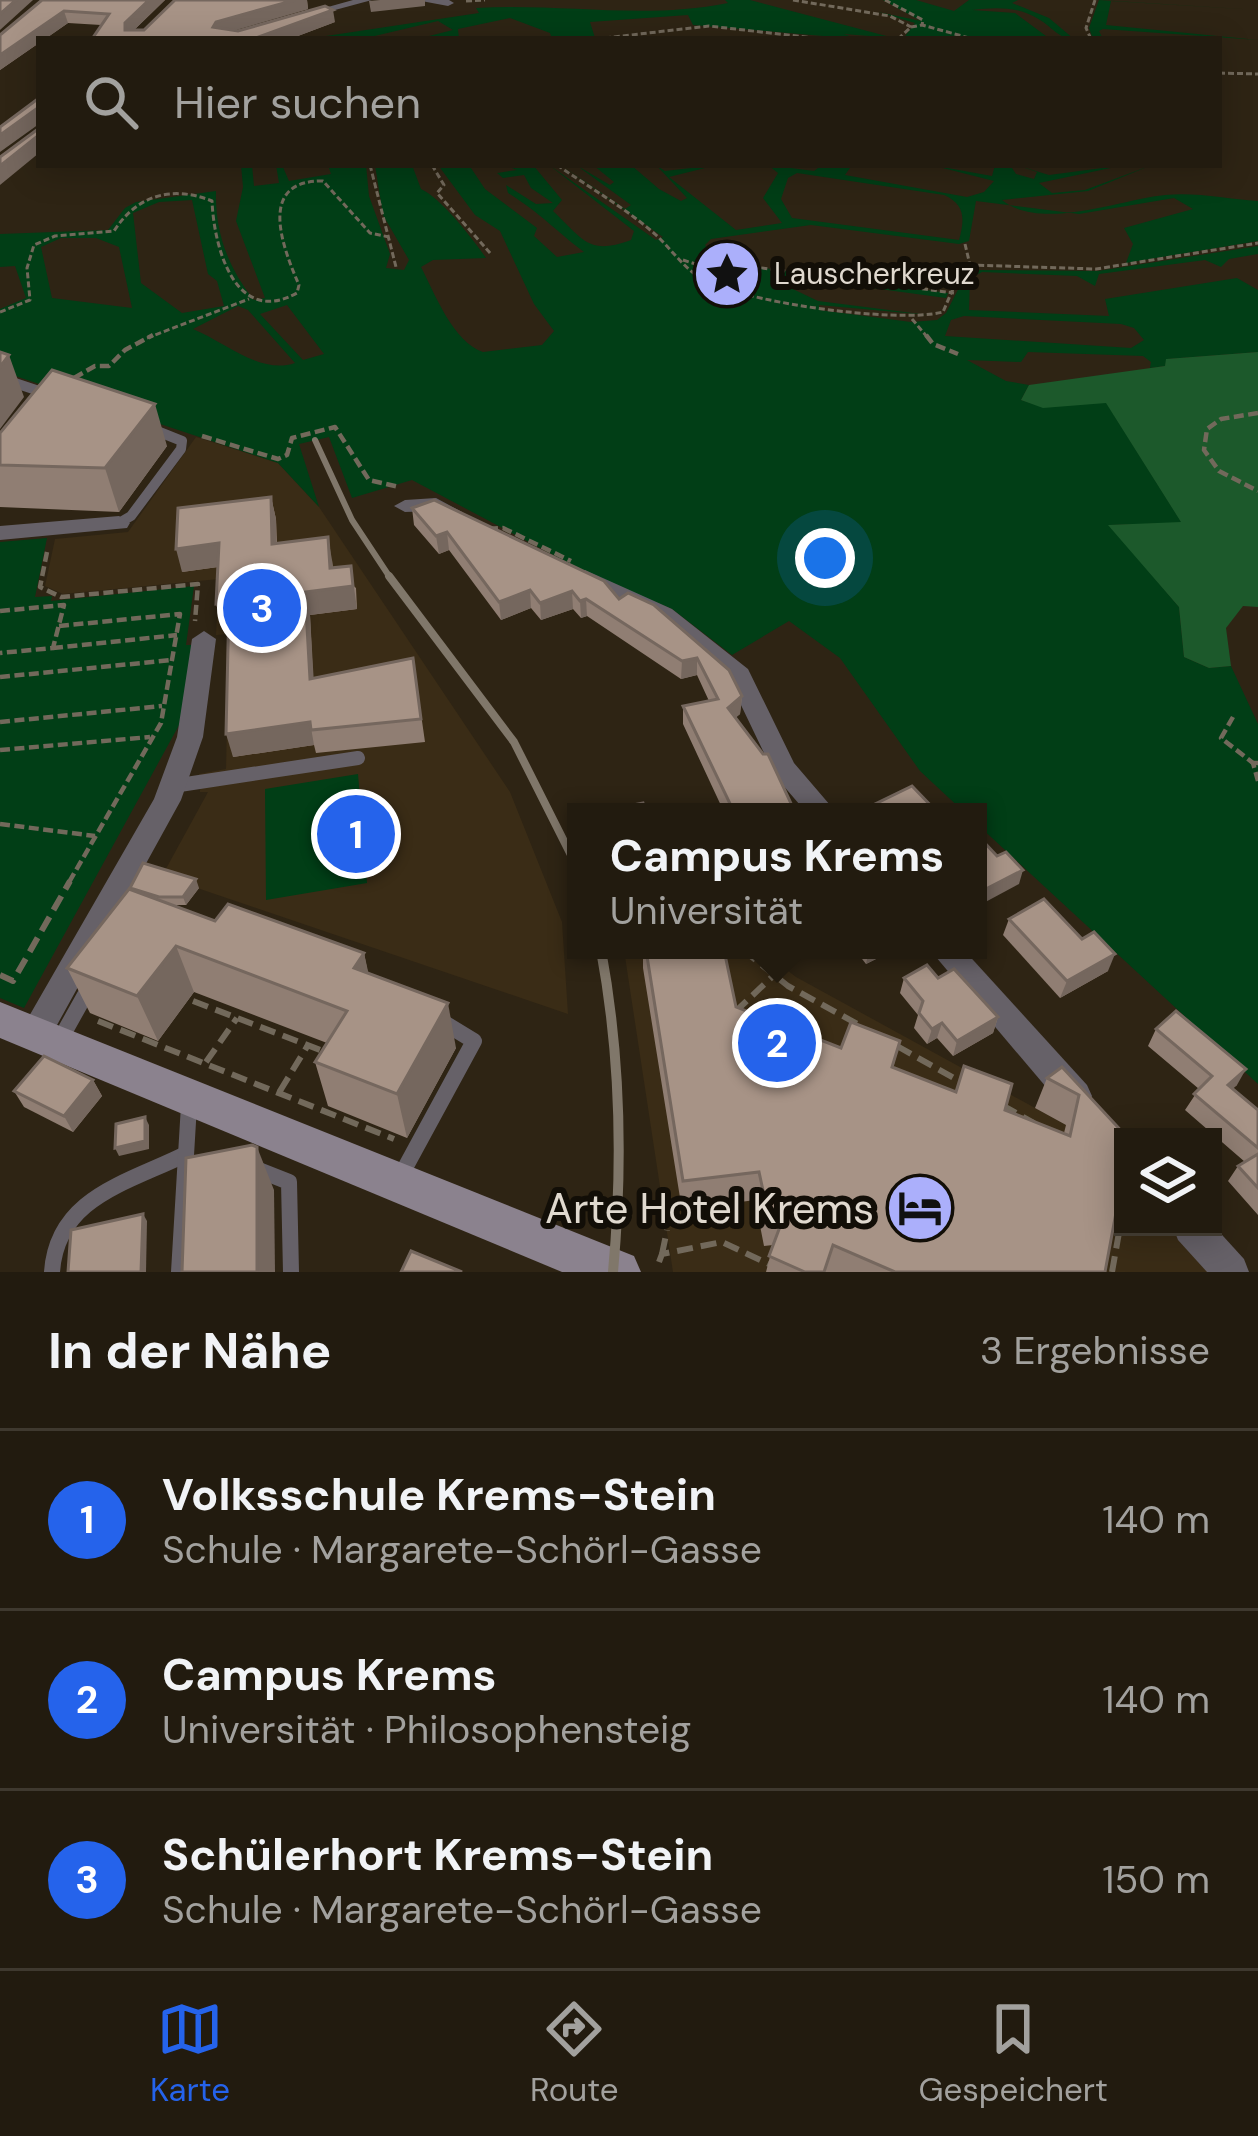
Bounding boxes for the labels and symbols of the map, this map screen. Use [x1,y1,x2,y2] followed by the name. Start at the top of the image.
[692,239,762,309] place icon: Lauscherkreuz
[774,254,975,293] place label: Lauscherkreuz
[795,528,855,588] your location
[223,563,301,653] pin: 3
[317,789,395,879] pin: 1
[738,998,816,1088] pin: 2
[885,1173,955,1243] hotel icon: Arte Hotel Krems
[545,1181,874,1236] place label: Arte Hotel Krems

